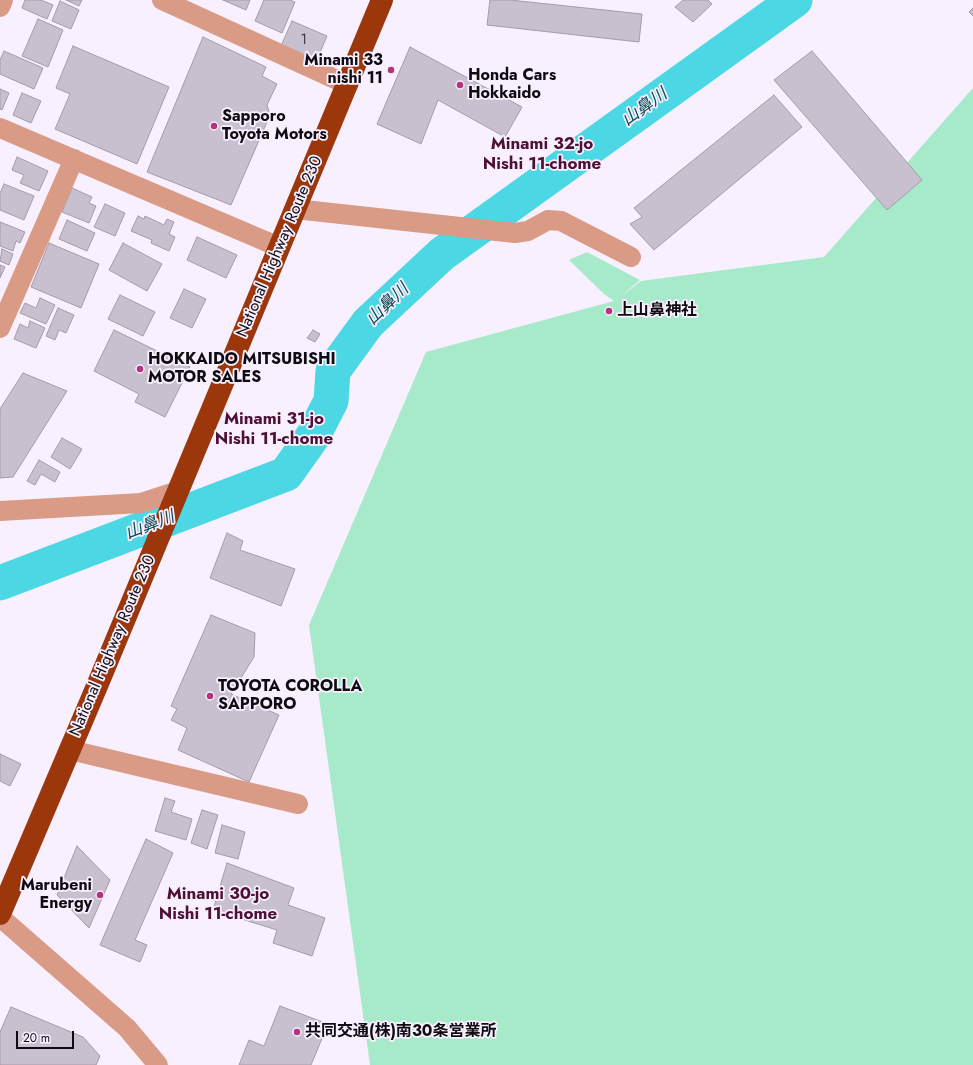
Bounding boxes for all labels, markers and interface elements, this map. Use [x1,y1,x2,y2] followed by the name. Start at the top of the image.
[301,33,307,49] house number: 1
[304,51,383,89] place label: Minami 33 nishi 11
[386,65,396,75] marker: Minami 33 nishi 11
[468,66,556,104] place label: Honda Cars Hokkaido
[455,80,465,90] marker: Honda Cars Hokkaido
[618,85,672,131] water label: 山鼻川
[222,107,327,145] place label: Sapporo Toyota Motors
[209,121,219,131] marker: Sapporo Toyota Motors
[483,135,601,175] district label: Minami 32-jo Nishi 11-chome
[233,153,327,341] street label: National Highway Route 230
[363,280,413,330] water label: 山鼻川
[617,301,697,321] place label: 上山鼻神社
[604,306,614,316] marker: 上山鼻神社
[148,350,336,388] place label: HOKKAIDO MITSUBISHI MOTOR SALES
[135,364,145,374] marker: HOKKAIDO MITSUBISHI MOTOR SALES
[215,410,333,450] district label: Minami 31-jo Nishi 11-chome
[123,507,177,545] water label: 山鼻川
[66,552,160,740] street label: National Highway Route 230
[218,677,362,715] place label: TOYOTA COROLLA SAPPORO
[205,691,215,701] marker: TOYOTA COROLLA SAPPORO
[21,876,92,914] place label: Marubeni Energy
[159,885,277,925] district label: Minami 30-jo Nishi 11-chome
[95,890,105,900] marker: Marubeni Energy
[305,1022,496,1042] place label: 共同交通(株)南30条営業所
[18,1023,76,1049] scale bar
[292,1027,302,1037] marker: 共同交通(株)南30条営業所
[23,1029,50,1047] text: 20 m

